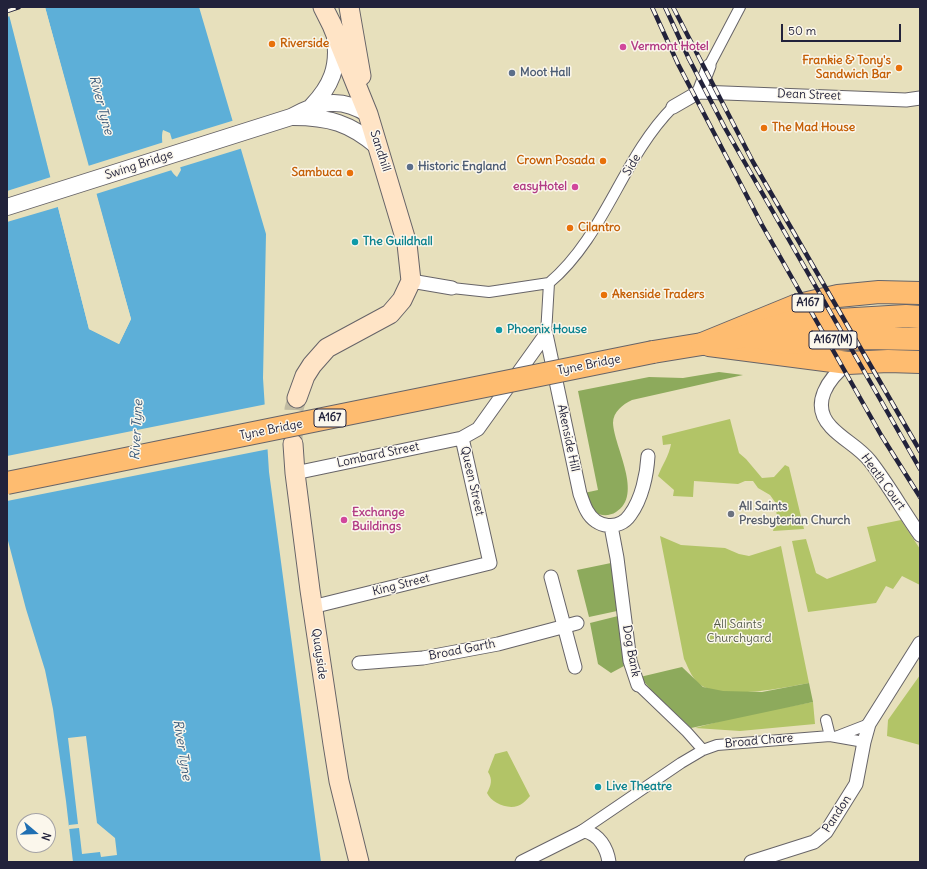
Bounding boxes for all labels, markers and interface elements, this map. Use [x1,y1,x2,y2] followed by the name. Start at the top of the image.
[783,16,903,42] scale bar
[788,23,816,38] text: 50 m
[280,37,329,51] place label: Riverside
[267,39,277,49] marker: Riverside
[631,40,709,54] place label: Vermont Hotel
[618,42,628,52] marker: Vermont Hotel
[802,54,891,82] place label: Frankie & Tony's Sandwich Bar
[894,63,904,73] marker: Frankie & Tony's Sandwich Bar
[520,66,571,80] place label: Moot Hall
[507,68,517,78] marker: Moot Hall
[86,74,116,136] water label: River Tyne
[777,87,841,103] street label: Dean Street
[772,121,855,135] place label: The Mad House
[759,123,769,133] marker: The Mad House
[367,129,393,173] street label: Sandhill
[103,147,175,183] street label: Swing Bridge
[620,152,644,178] street label: Side
[517,154,595,168] place label: Crown Posada
[598,156,608,166] marker: Crown Posada
[418,160,506,174] place label: Historic England
[405,162,415,172] marker: Historic England
[292,166,342,180] place label: Sambuca
[345,168,355,178] marker: Sambuca
[513,180,567,194] place label: easyHotel
[570,182,580,192] marker: easyHotel
[578,221,621,235] place label: Cilantro
[565,223,575,233] marker: Cilantro
[363,235,433,249] place label: The Guildhall
[350,237,360,247] marker: The Guildhall
[612,288,704,302] place label: Akenside Traders
[599,290,609,300] marker: Akenside Traders
[792,294,824,312] road number: A167
[507,323,587,337] place label: Phoenix House
[494,325,504,335] marker: Phoenix House
[809,331,857,349] road number: A167(M)
[556,352,622,378] street label: Tyne Bridge
[128,399,146,461] water label: River Tyne
[554,403,582,473] street label: Akenside Hill
[314,409,346,427] road number: A167
[238,417,304,443] street label: Tyne Bridge
[336,439,420,471] street label: Lombard Street
[457,445,487,517] street label: Queen Street
[858,451,908,513] street label: Heath Court
[739,500,850,528] place label: All Saints Presbyterian Church
[352,506,405,534] place label: Exchange Buildings
[726,509,736,519] marker: All Saints Presbyterian Church
[339,515,349,525] marker: Exchange Buildings
[371,571,431,599] street label: King Street
[706,618,772,646] park label: All Saints' Churchyard
[619,624,643,678] street label: Dog Bank
[308,628,330,680] street label: Quayside
[428,636,496,664] street label: Broad Garth
[170,719,194,781] water label: River Tyne
[724,731,794,751] street label: Broad Chare
[606,780,672,794] place label: Live Theatre
[593,782,603,792] marker: Live Theatre
[820,793,854,835] street label: Pandon
[16,813,56,853] north arrow
[39,831,54,842] text: N

